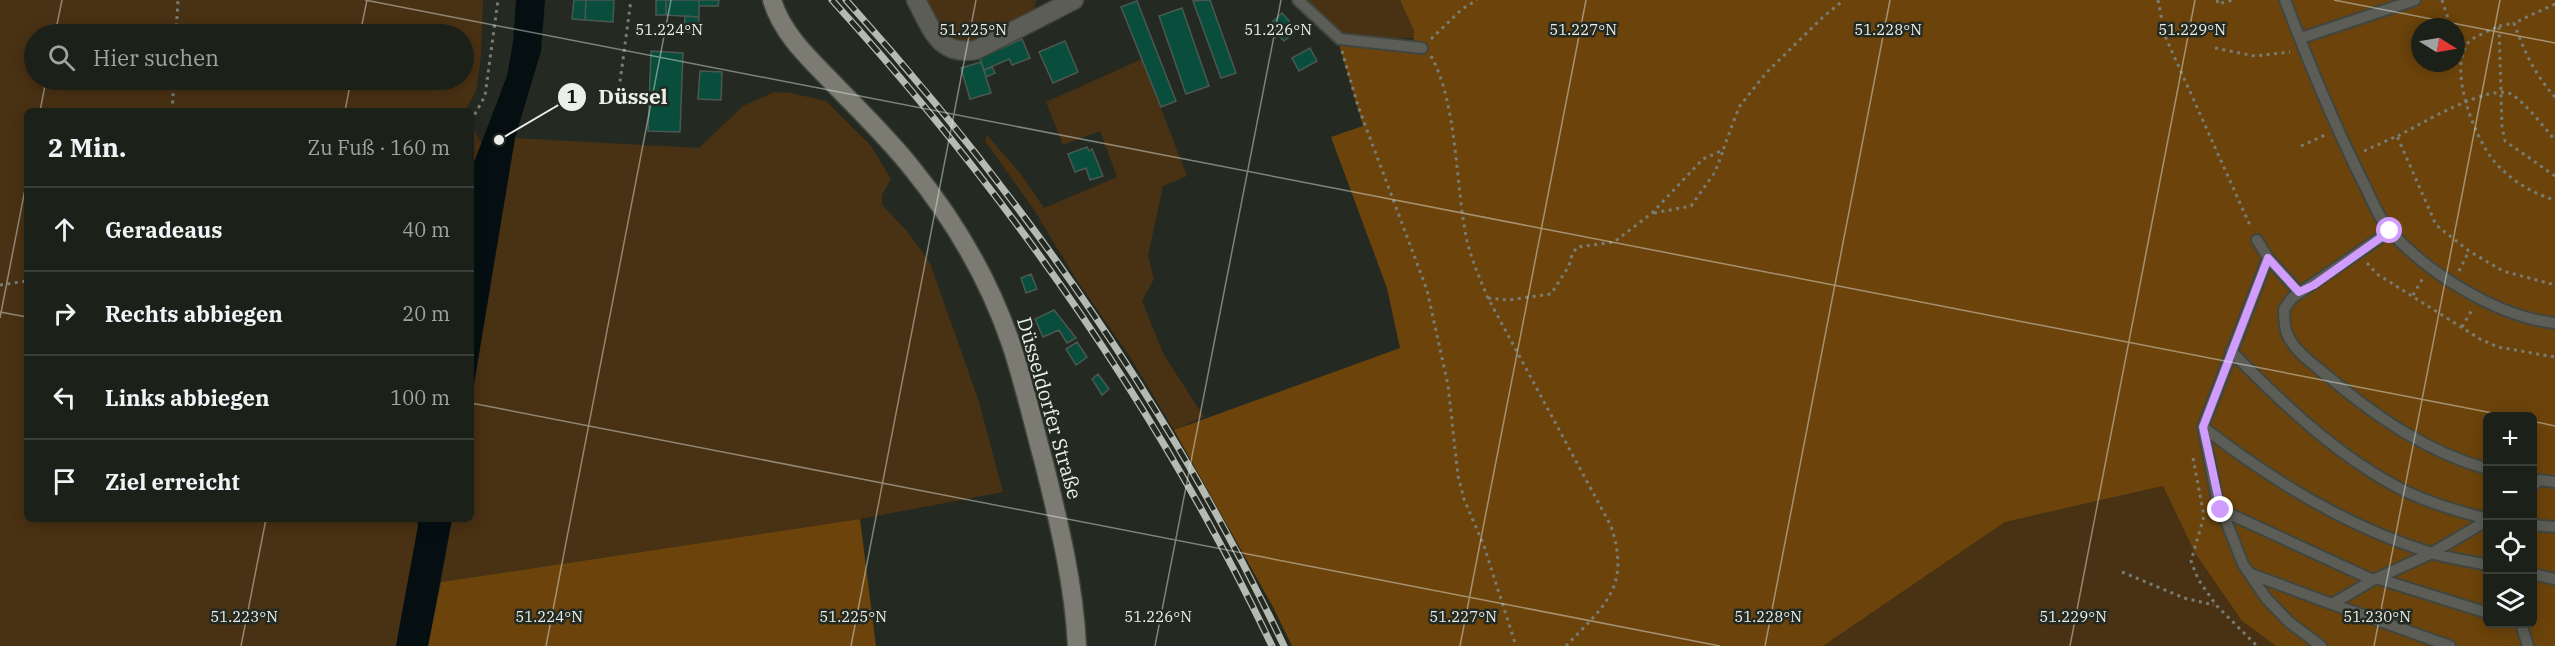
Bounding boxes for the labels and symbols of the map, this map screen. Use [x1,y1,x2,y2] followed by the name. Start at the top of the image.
[2411,18,2465,72] north arrow
[635,20,703,39] text: 51.224°N
[939,20,1007,39] text: 51.225°N
[1244,20,1312,39] text: 51.226°N
[1549,20,1617,39] text: 51.227°N
[1854,20,1922,39] text: 51.228°N
[2158,20,2226,39] text: 51.229°N
[557,78,680,117] callout: Düssel
[598,82,668,110] text: Düssel
[567,85,578,108] text: 1
[2376,217,2402,243] route start
[1011,314,1089,502] street label: Düsseldorfer Straße
[2207,496,2233,522] route end
[210,607,278,626] text: 51.223°N
[515,607,583,626] text: 51.224°N
[819,607,887,626] text: 51.225°N
[1124,607,1192,626] text: 51.226°N
[1429,607,1497,626] text: 51.227°N
[1734,607,1802,626] text: 51.228°N
[2039,607,2107,626] text: 51.229°N
[2343,607,2411,626] text: 51.230°N

